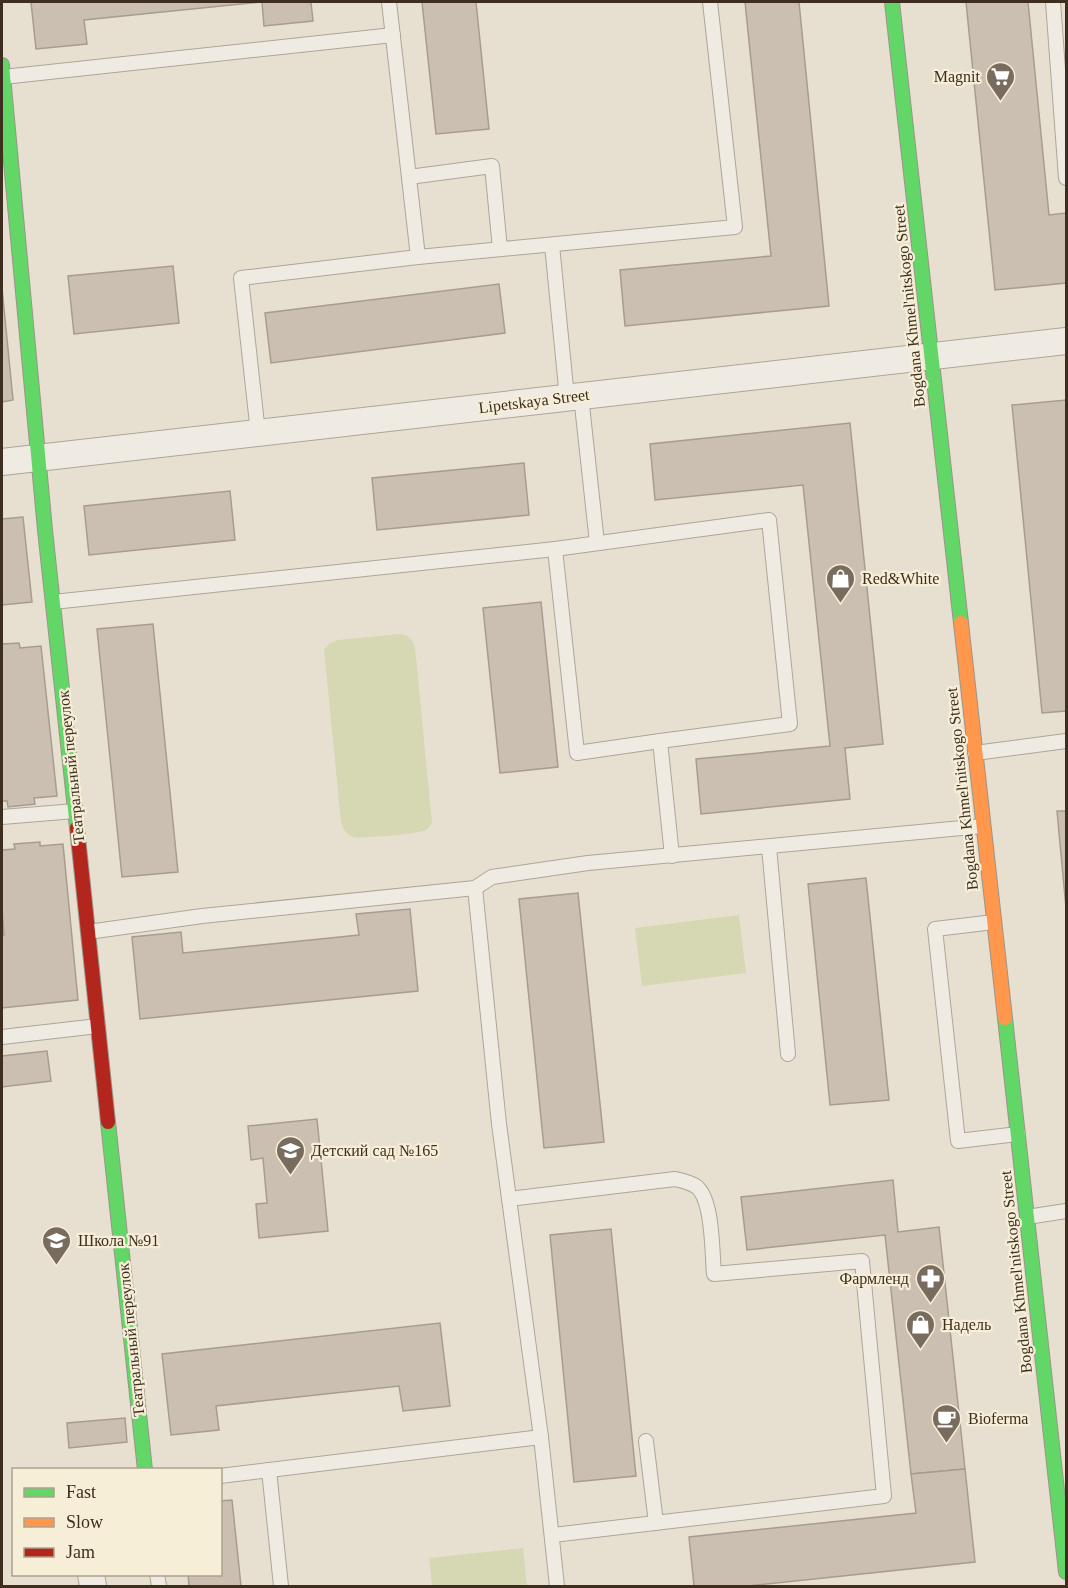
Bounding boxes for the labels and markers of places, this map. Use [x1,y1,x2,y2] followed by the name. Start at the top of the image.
[985,60,1017,102] supermarket icon: Magnit
[934,68,981,86] place label: Magnit
[825,562,857,604] shop icon: Red&White
[862,570,939,587] place label: Red&White
[274,1134,306,1176] school or university icon: Детский сад №165
[311,1142,438,1160] place label: Детский сад №165
[41,1224,73,1266] school or university icon: Школа №91
[78,1232,159,1249] place label: Школа №91
[914,1262,946,1304] pharmacy icon: Фармленд
[840,1270,909,1288] place label: Фармленд
[905,1308,937,1350] shop icon: Надель
[942,1316,991,1334] place label: Надель
[931,1402,963,1444] cafe icon: Bioferma
[968,1410,1028,1427] place label: Bioferma

